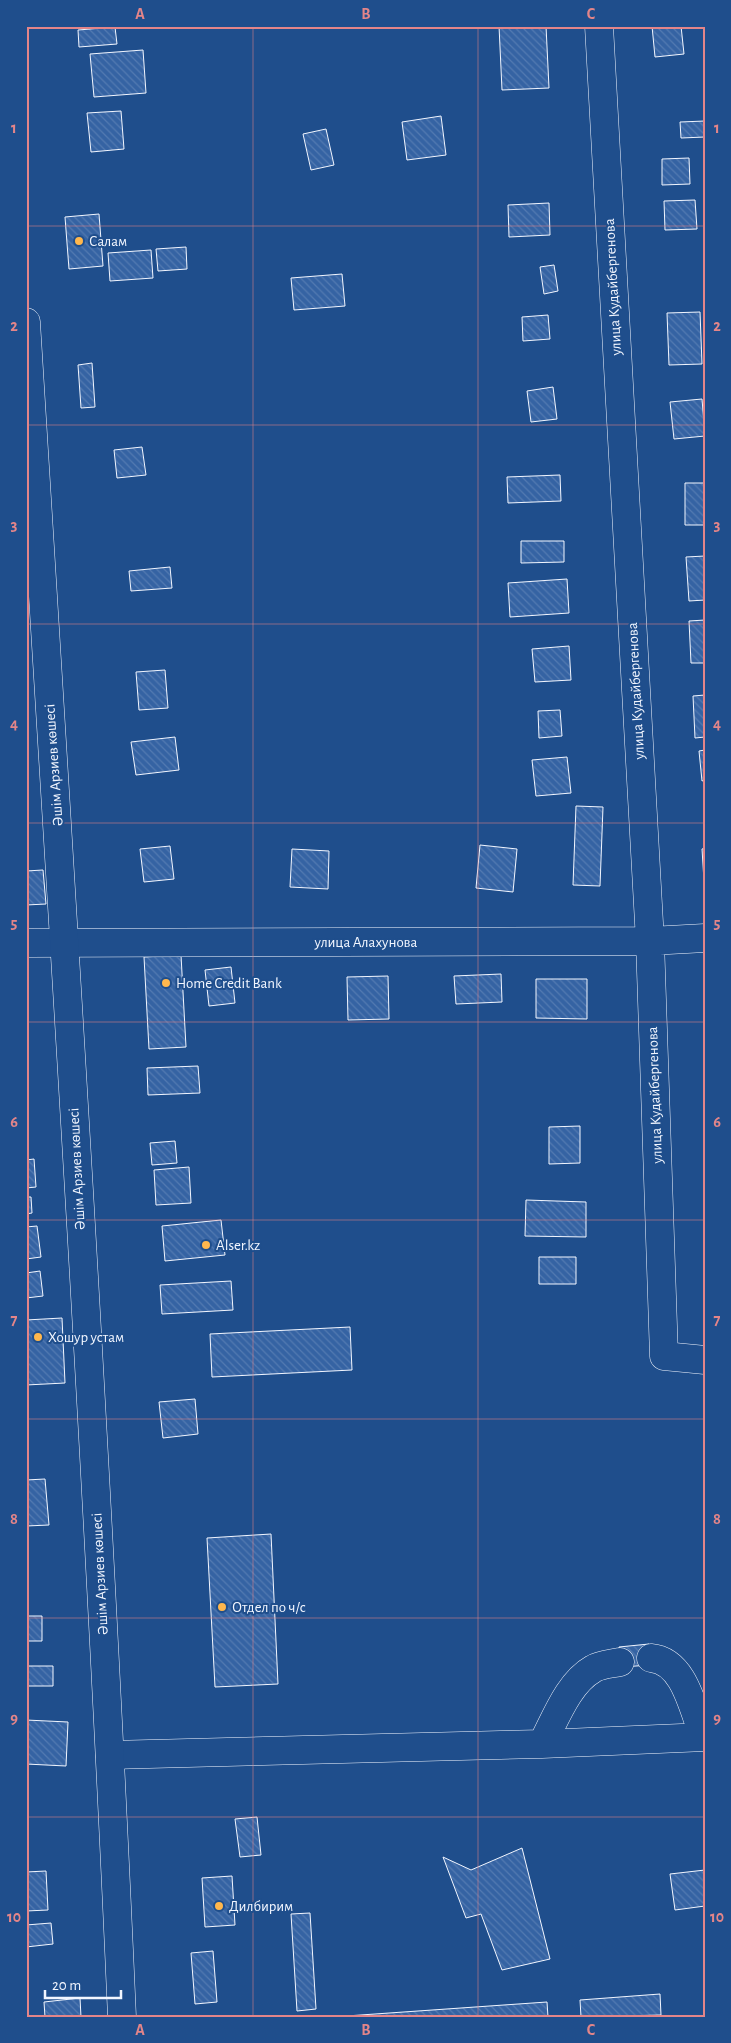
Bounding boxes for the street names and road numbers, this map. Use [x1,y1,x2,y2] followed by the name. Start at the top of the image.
[602,218,624,357] street label: улица Кудайбергенова
[625,622,647,761] street label: улица Кудайбергенова
[42,703,66,827] street label: Әшім Арзиев көшесі
[314,935,418,950] street label: улица Алахунова
[645,1026,665,1165] street label: улица Кудайбергенова
[66,1107,88,1231] street label: Әшім Арзиев көшесі
[89,1512,111,1636] street label: Әшім Арзиев көшесі

